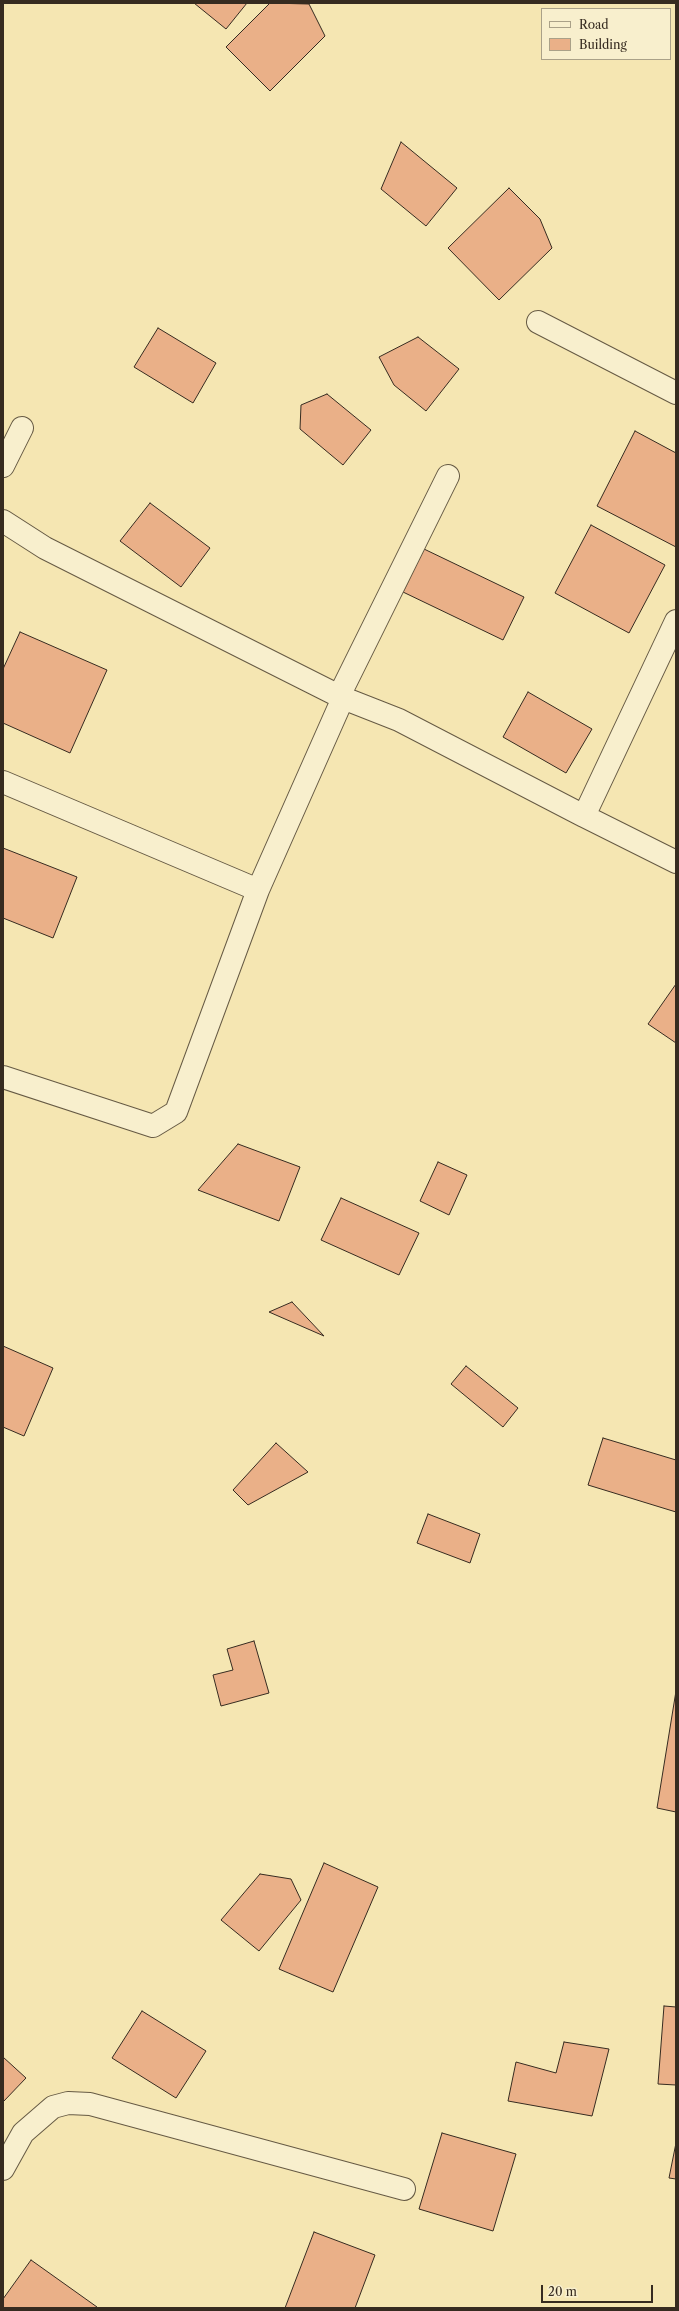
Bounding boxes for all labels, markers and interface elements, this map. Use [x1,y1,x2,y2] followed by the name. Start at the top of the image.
[541,8,671,60] legend
[579,17,609,32] text: Road
[579,37,627,52] text: Building
[543,2277,655,2303] scale bar
[548,2284,577,2299] text: 20 m

